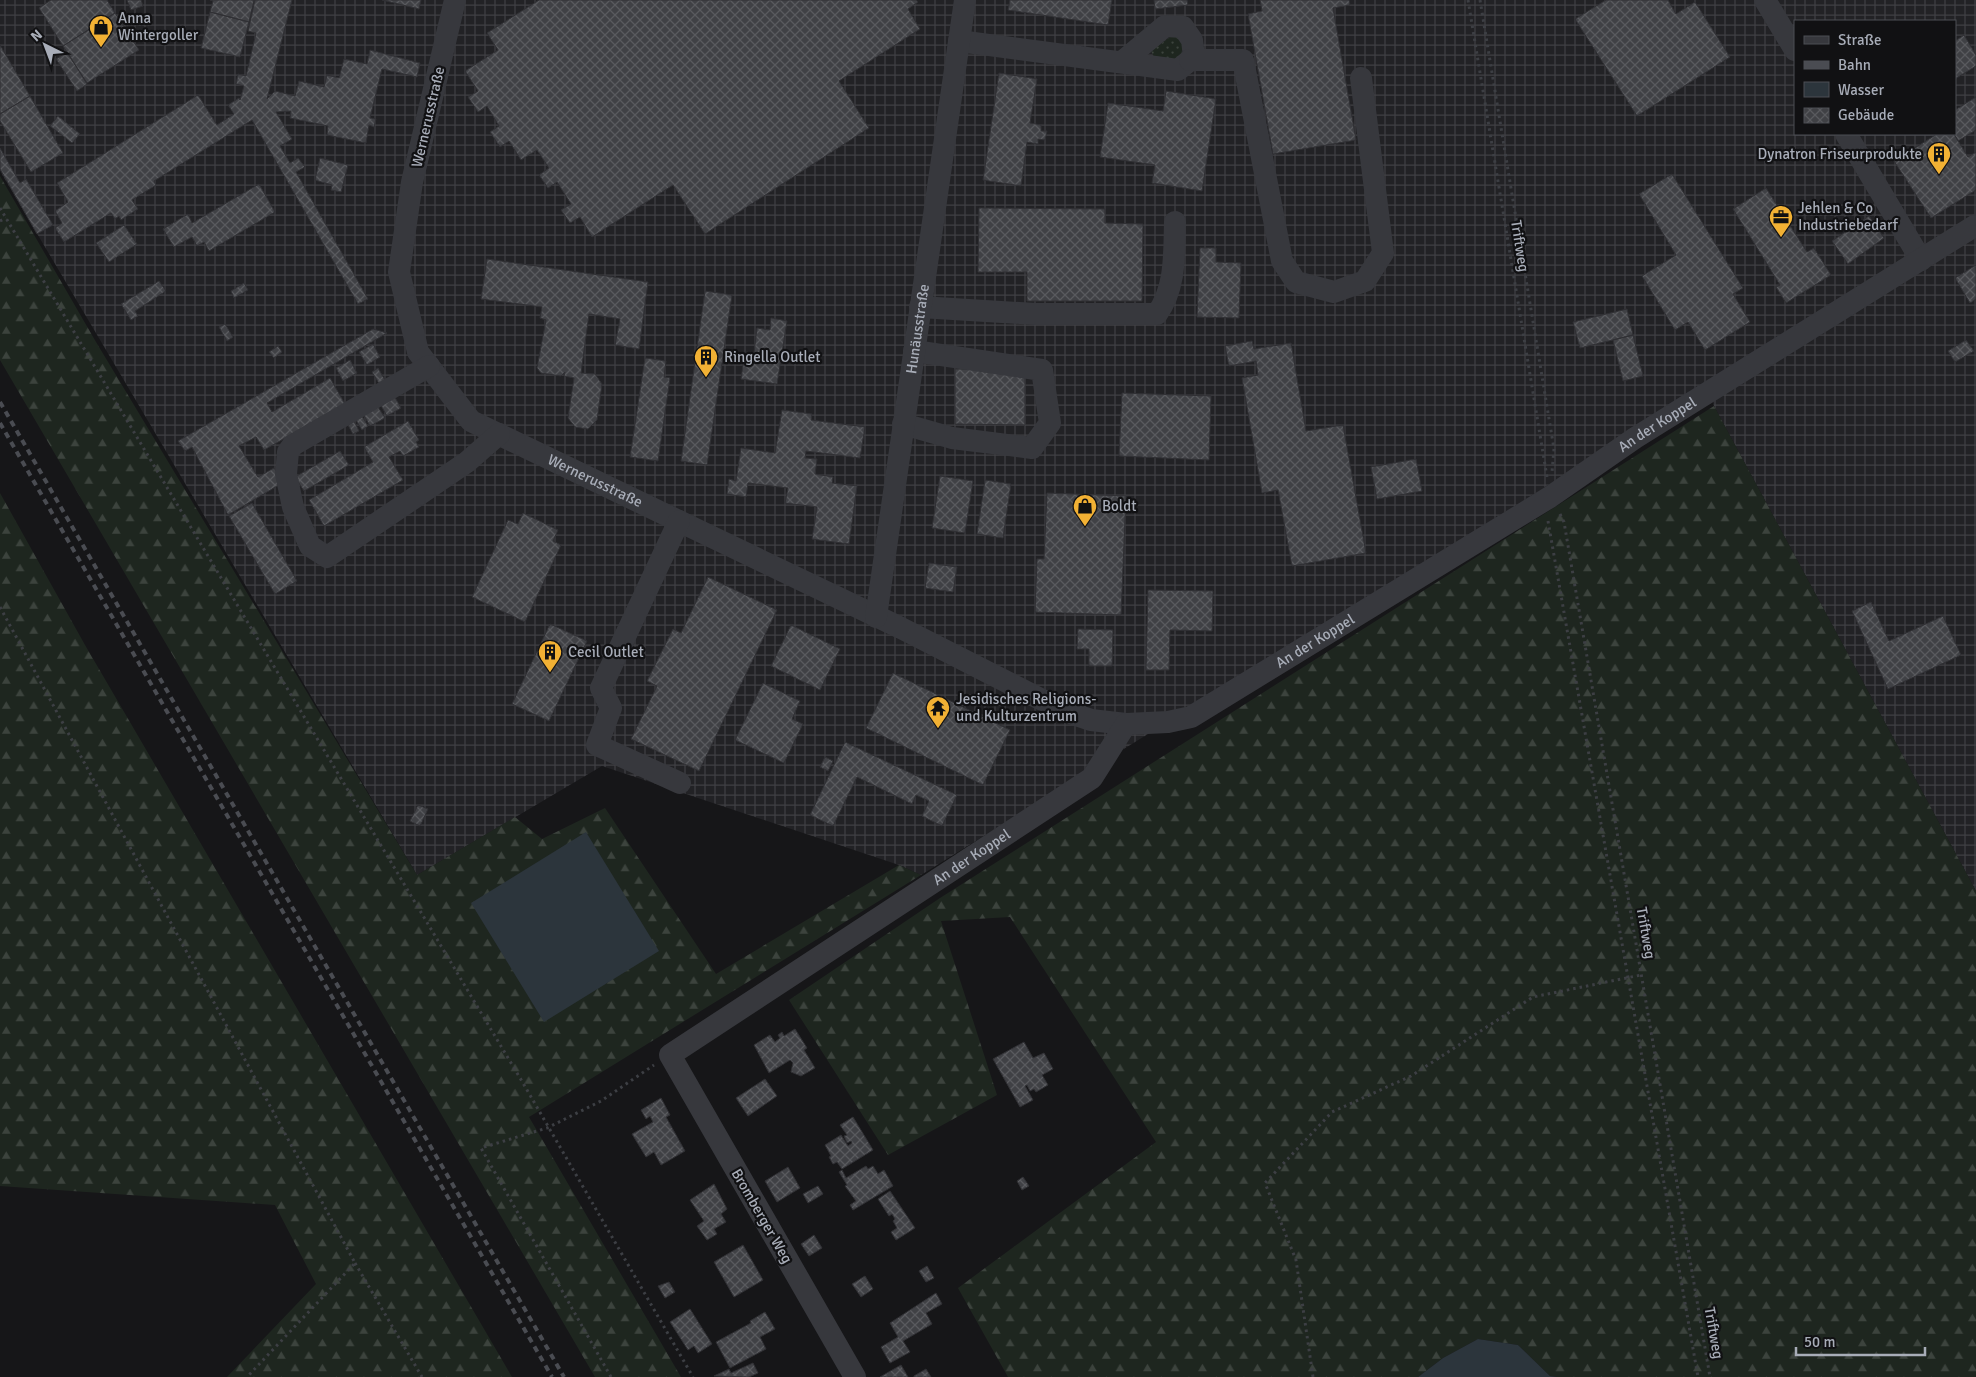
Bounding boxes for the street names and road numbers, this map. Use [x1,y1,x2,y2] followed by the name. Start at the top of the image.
[408,65,448,169] street label: Wernerusstraße
[1507,219,1533,273] street label: Triftweg
[902,283,933,375] street label: Hunäusstraße
[1614,393,1700,456] street label: An der Koppel
[545,450,645,511] street label: Wernerusstraße
[1272,610,1358,672] street label: An der Koppel
[929,825,1014,889] street label: An der Koppel
[1633,906,1659,960] street label: Triftweg
[728,1165,796,1267] street label: Bromberger Weg
[1701,1306,1727,1360] street label: Triftweg

